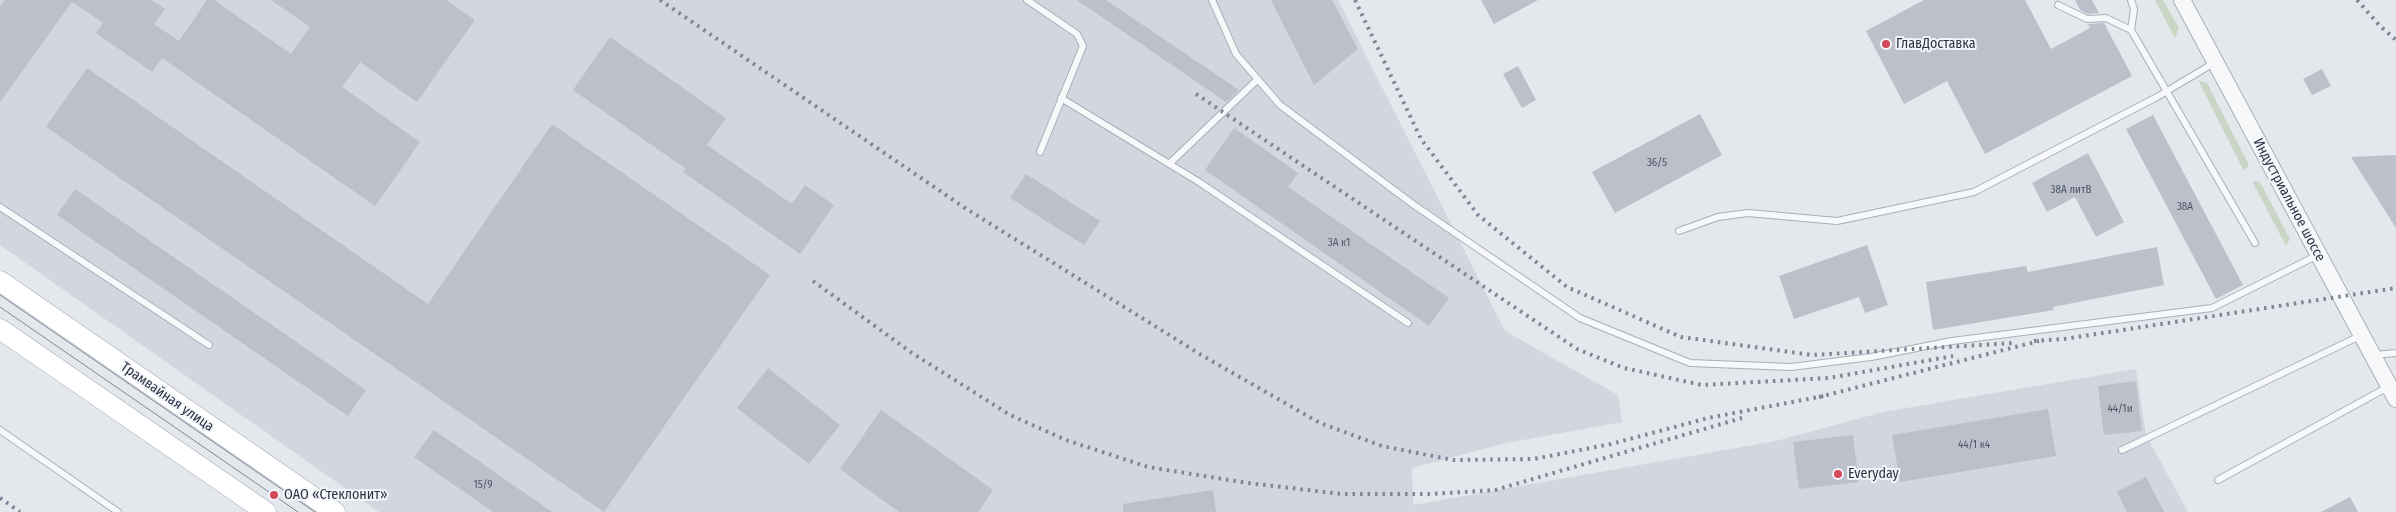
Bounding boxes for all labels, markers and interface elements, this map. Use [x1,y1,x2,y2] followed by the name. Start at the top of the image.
[1896,36,1976,52] place label: ГлавДоставка
[1880,38,1892,50] marker: ГлавДоставка
[2249,136,2329,264] street label: Индустриальное шоссе
[1647,156,1667,170] house number: 36/5
[2051,183,2091,197] house number: 38А литВ
[2177,200,2193,214] house number: 38А
[1328,236,1350,250] house number: 3А к1
[117,359,217,435] street label: Трамвайная улица
[2107,402,2133,416] house number: 44/1и
[1958,438,1990,452] house number: 44/1 к4
[1848,466,1899,482] place label: Everyday
[1832,468,1844,480] marker: Everyday
[473,478,493,492] house number: 15/9
[284,487,387,503] place label: ОАО «Стеклонит»
[268,489,280,501] marker: ОАО «Стеклонит»

